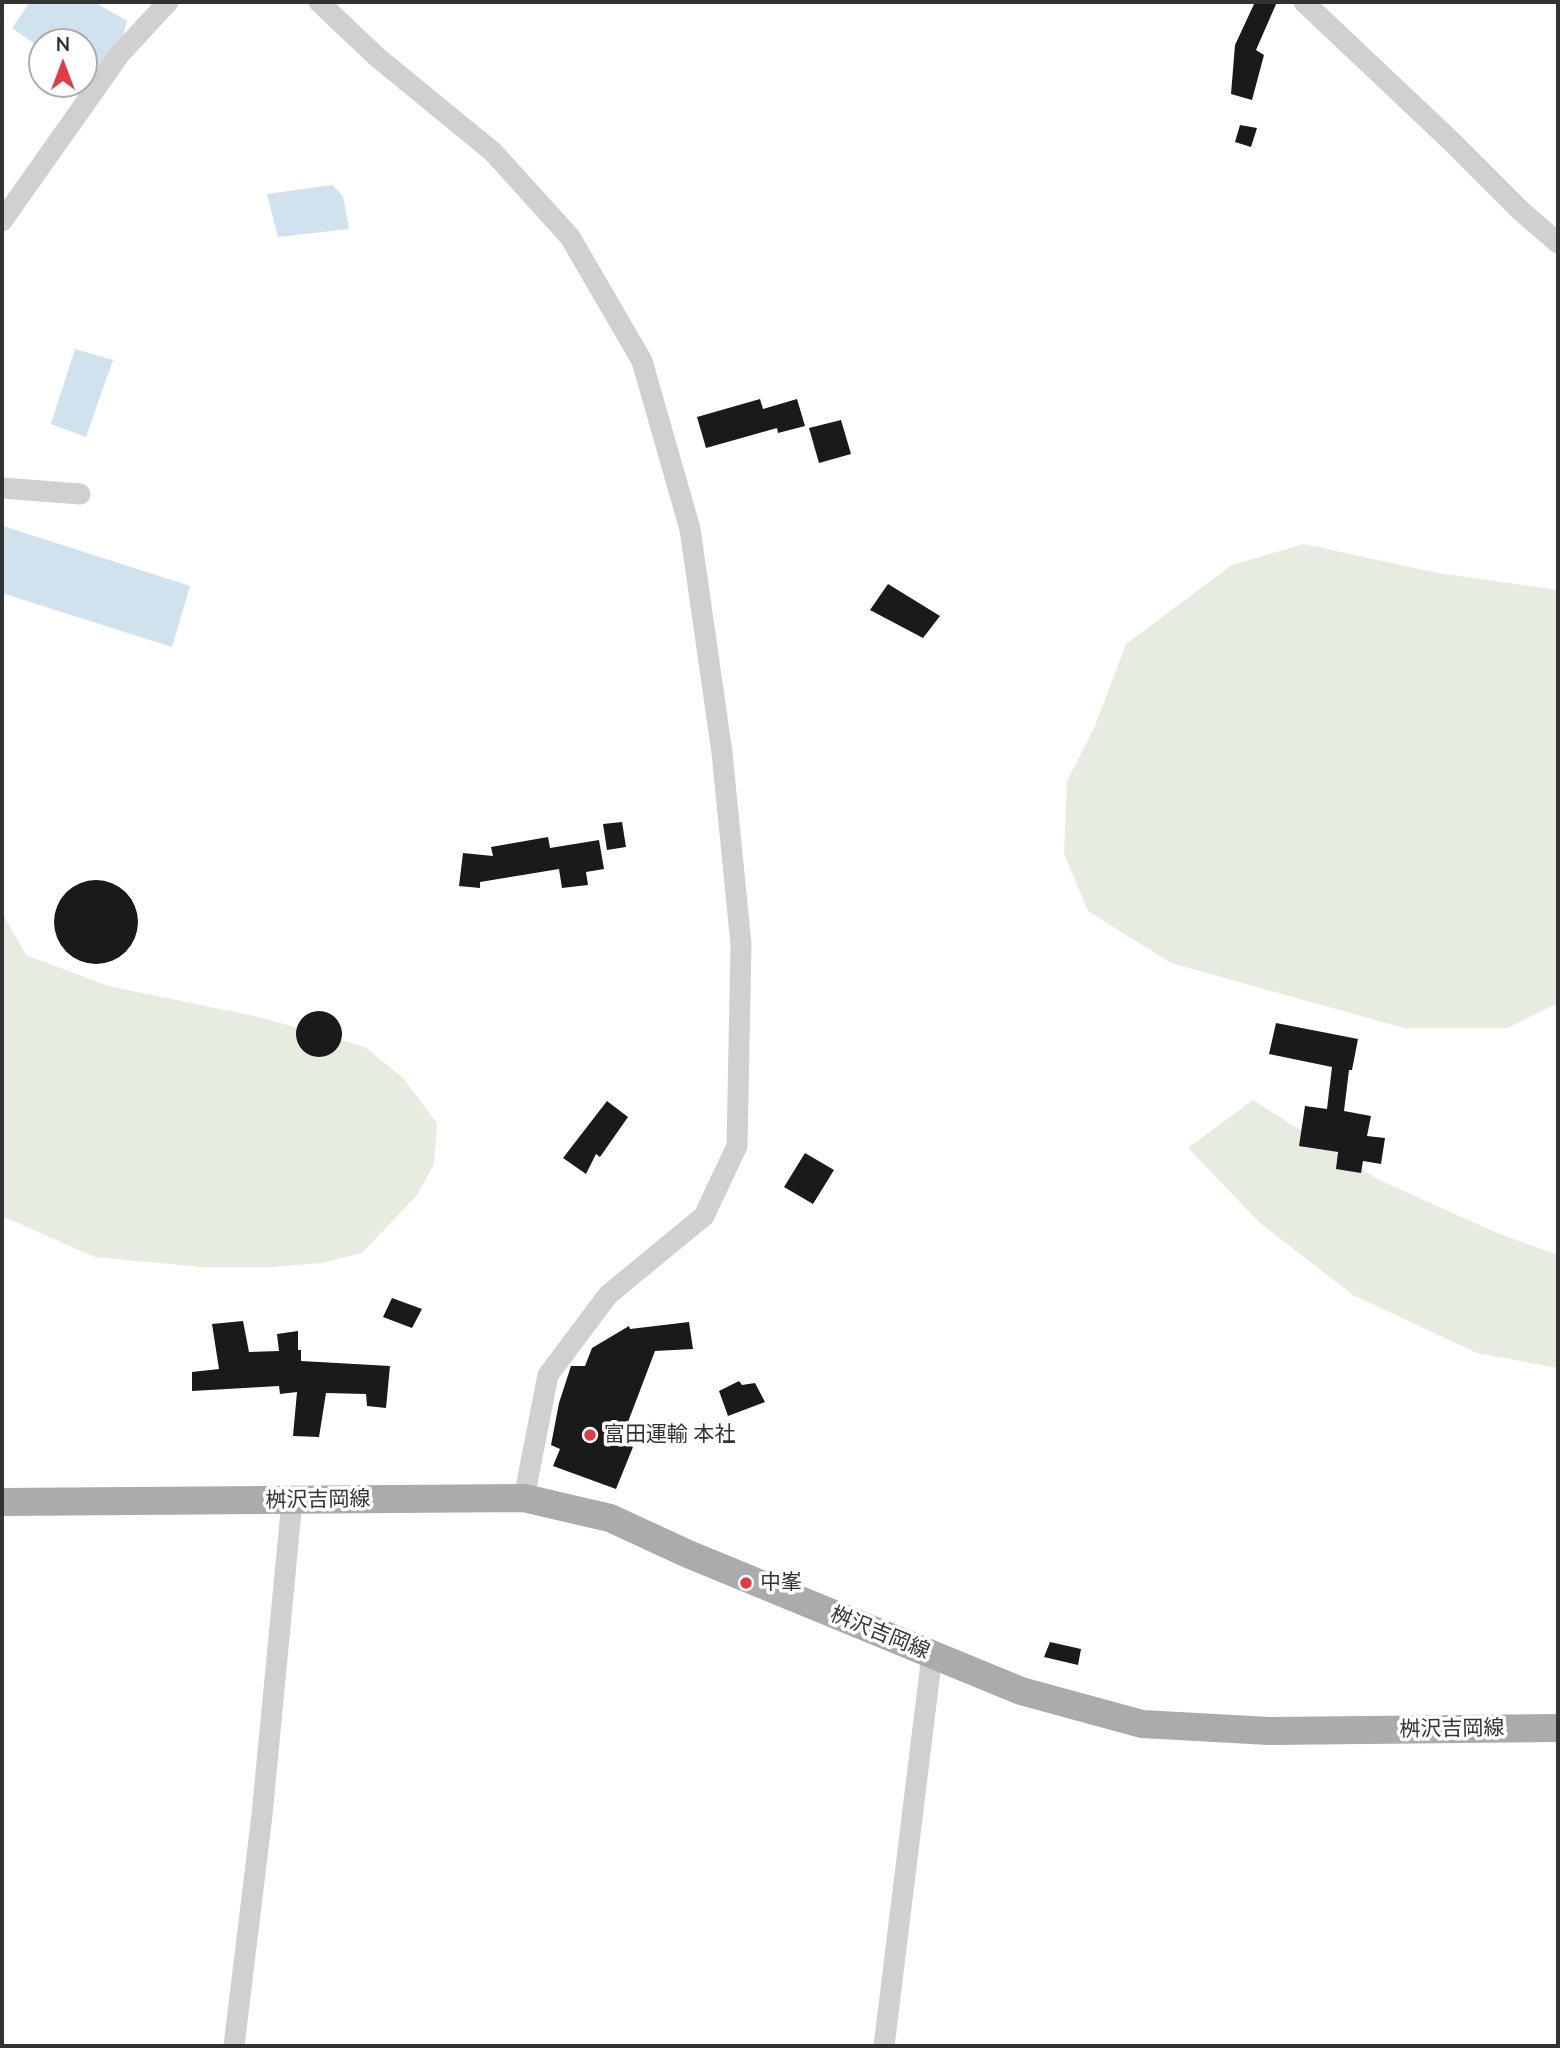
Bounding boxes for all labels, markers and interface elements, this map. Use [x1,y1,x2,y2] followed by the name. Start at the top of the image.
[28,28,98,98] north arrow
[56,32,70,56] text: N
[604,1422,735,1448] place label: 富田運輸 本社
[582,1427,598,1443] marker: 富田運輸 本社
[265,1486,371,1514] street label: 桝沢吉岡線
[760,1570,802,1596] place label: 中峯
[738,1575,754,1591] marker: 中峯
[827,1602,933,1664] street label: 桝沢吉岡線
[1399,1715,1505,1743] street label: 桝沢吉岡線

